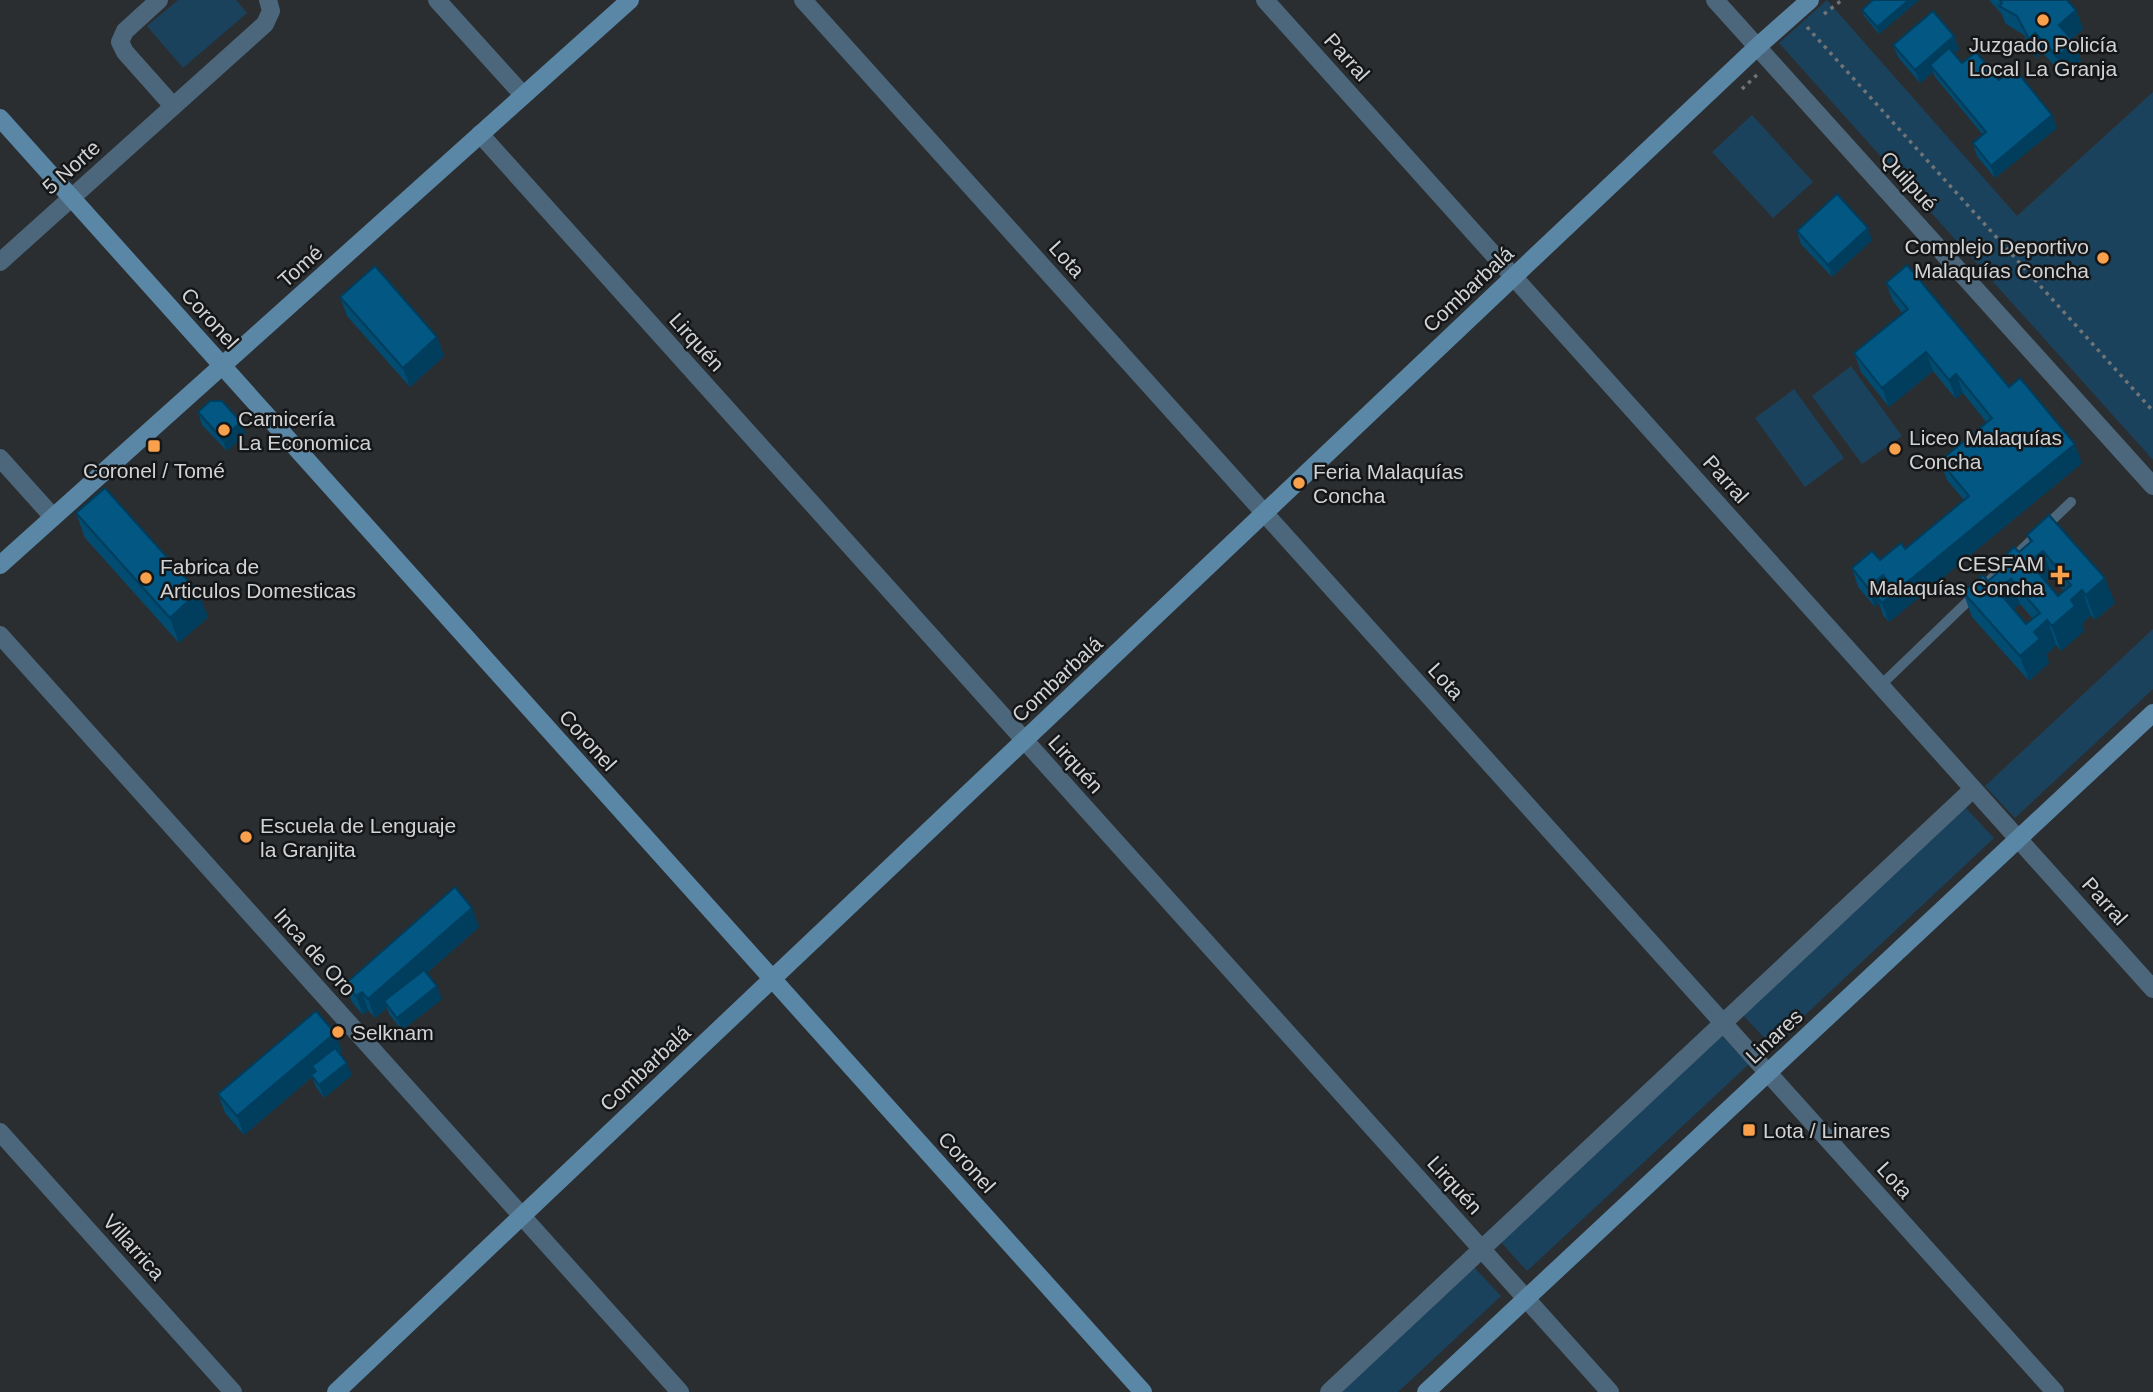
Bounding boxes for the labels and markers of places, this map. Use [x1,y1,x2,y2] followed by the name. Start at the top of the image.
[2035,12,2051,28] marker: Juzgado Policía Local La Granja
[1969,33,2117,80] place label: Juzgado Policía Local La Granja
[1905,235,2089,282] place label: Complejo Deportivo Malaquías Concha
[2095,250,2111,266] marker: Complejo Deportivo Malaquías Concha
[238,407,371,454] place label: Carnicería La Economica
[216,422,232,438] marker: Carnicería La Economica
[1909,426,2062,473] place label: Liceo Malaquías Concha
[146,438,162,454] marker: Coronel / Tomé
[1887,441,1903,457] marker: Liceo Malaquías Concha
[83,459,225,482] place label: Coronel / Tomé
[1313,460,1464,507] place label: Feria Malaquías Concha
[1291,475,1307,491] marker: Feria Malaquías Concha
[1869,552,2044,599] place label: CESFAM Malaquías Concha
[160,555,356,602] place label: Fabrica de Articulos Domesticas
[2050,565,2070,585] marker: CESFAM Malaquías Concha
[138,570,154,586] marker: Fabrica de Articulos Domesticas
[260,814,456,861] place label: Escuela de Lenguaje la Granjita
[238,829,254,845] marker: Escuela de Lenguaje la Granjita
[352,1021,434,1044] place label: Selknam
[330,1024,346,1040] marker: Selknam
[1763,1119,1890,1142] place label: Lota / Linares
[1741,1122,1757,1138] marker: Lota / Linares

